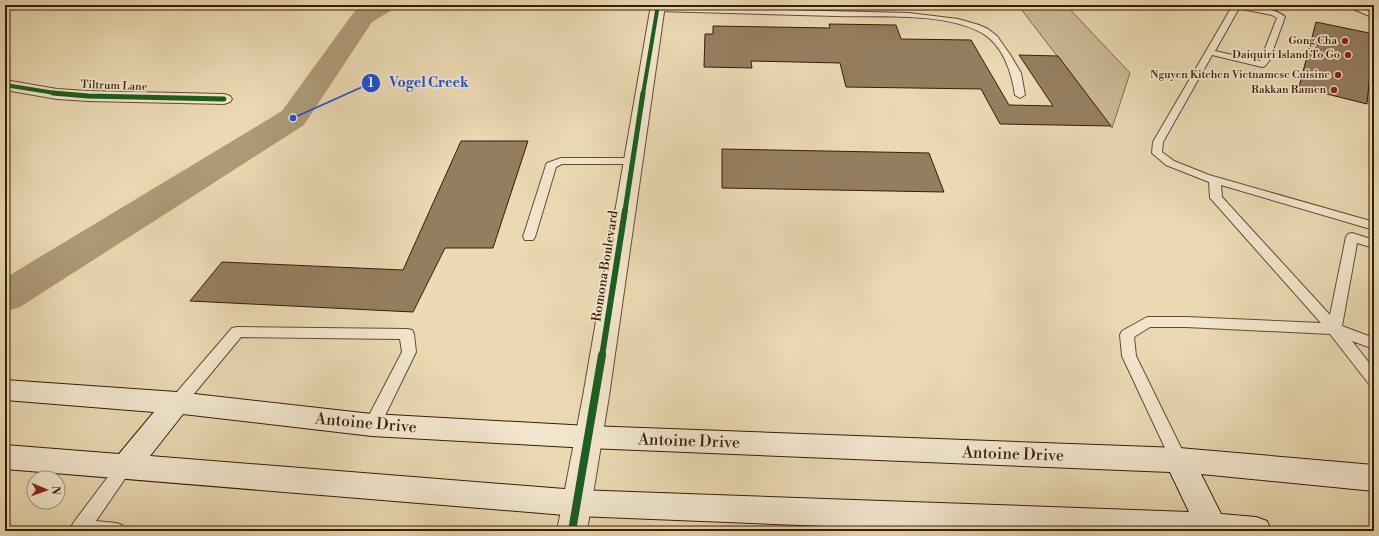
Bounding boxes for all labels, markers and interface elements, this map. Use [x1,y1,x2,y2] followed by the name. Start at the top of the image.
[1289,34,1337,48] place label: Gong Cha
[1340,36,1350,46] marker: Gong Cha
[1232,48,1340,62] place label: Daiquiri Island To Go
[1343,50,1353,60] marker: Daiquiri Island To Go
[1150,68,1330,82] place label: Nguyen Kitchen Vietnamese Cuisine
[361,70,476,96] callout: Vogel Creek
[1333,70,1343,80] marker: Nguyen Kitchen Vietnamese Cuisine
[388,74,469,92] text: Vogel Creek
[368,76,374,91] text: 1
[80,78,148,94] street label: Tiltrum Lane
[1251,83,1326,97] place label: Rakkan Ramen
[1329,85,1339,95] marker: Rakkan Ramen
[588,209,622,323] street label: Romona Boulevard
[313,409,418,437] street label: Antoine Drive
[637,429,740,453] street label: Antoine Drive
[961,442,1064,466] street label: Antoine Drive
[26,470,66,510] north arrow
[48,486,62,495] text: N

